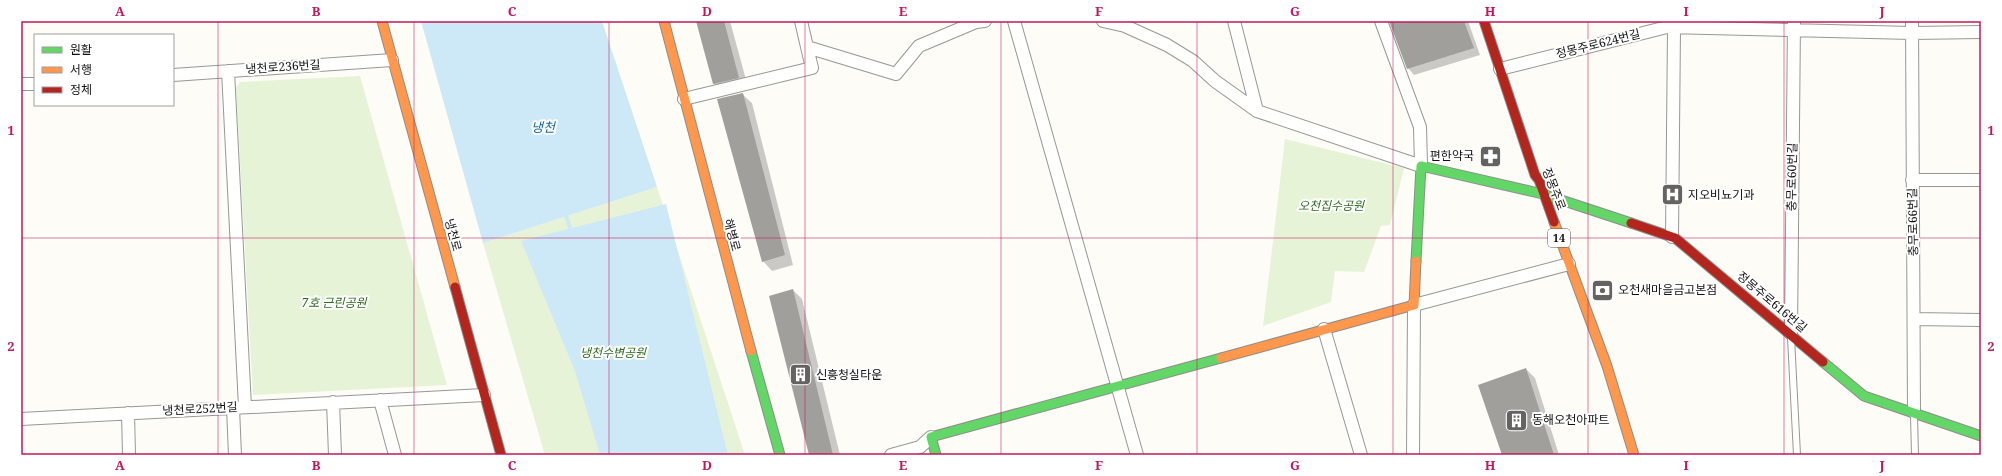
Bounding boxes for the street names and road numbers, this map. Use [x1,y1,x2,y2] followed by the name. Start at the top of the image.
[1554,25,1642,62] street label: 정몽주로624번길
[245,55,321,78] street label: 냉천로236번길
[1782,143,1801,211] street label: 충무로60번길
[1539,165,1570,212] street label: 정몽주로
[1903,188,1922,256] street label: 충무로66번길
[441,217,466,253] street label: 냉천로
[720,217,745,253] street label: 해병로
[1548,229,1570,247] road number: 14
[1734,267,1811,336] street label: 정몽주로616번길
[162,398,238,419] street label: 냉천로252번길

